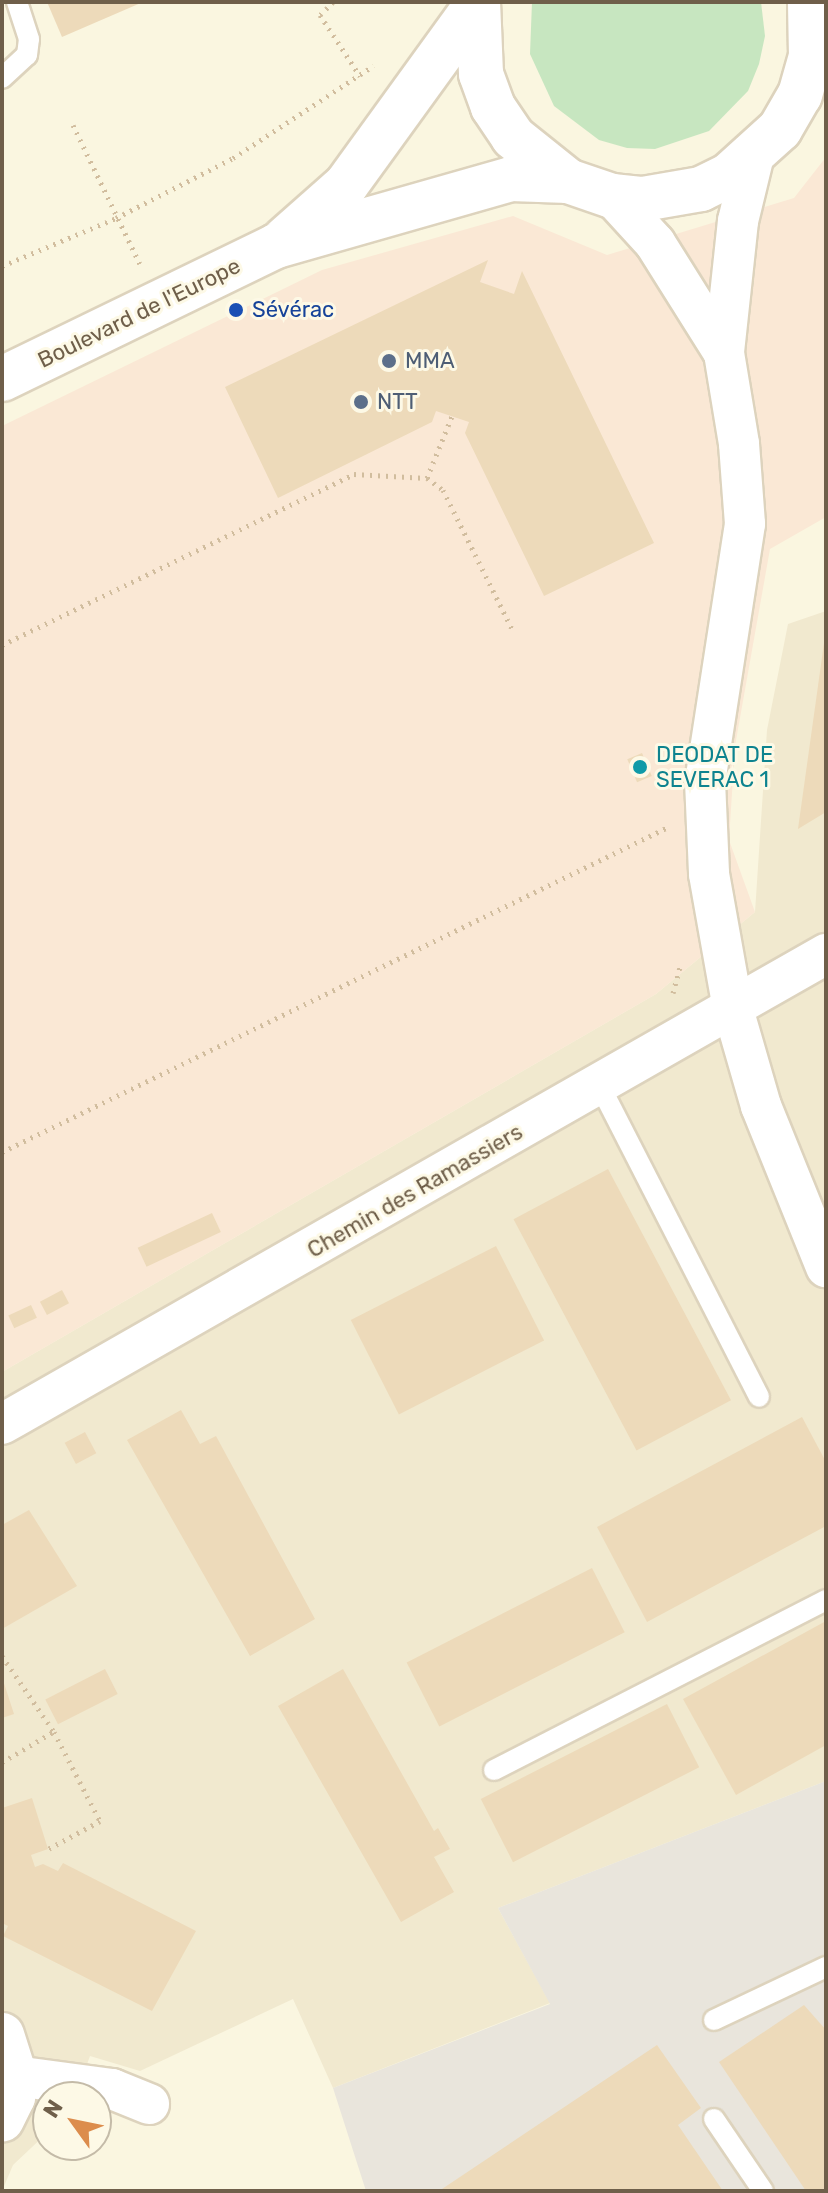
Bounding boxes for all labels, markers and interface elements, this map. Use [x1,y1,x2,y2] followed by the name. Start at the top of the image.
[33,252,245,374] street label: Boulevard de l'Europe
[252,297,334,323] place label: Sévérac
[227,301,245,319] marker: Sévérac
[405,348,455,374] place label: MMA
[380,352,398,370] marker: MMA
[377,389,418,415] place label: NTT
[352,393,370,411] marker: NTT
[656,741,774,792] place label: DEODAT DE SEVERAC 1
[631,758,649,776] marker: DEODAT DE SEVERAC 1
[303,1119,527,1263] street label: Chemin des Ramassiers
[32,2081,112,2161] north arrow
[37,2095,69,2123] text: N

